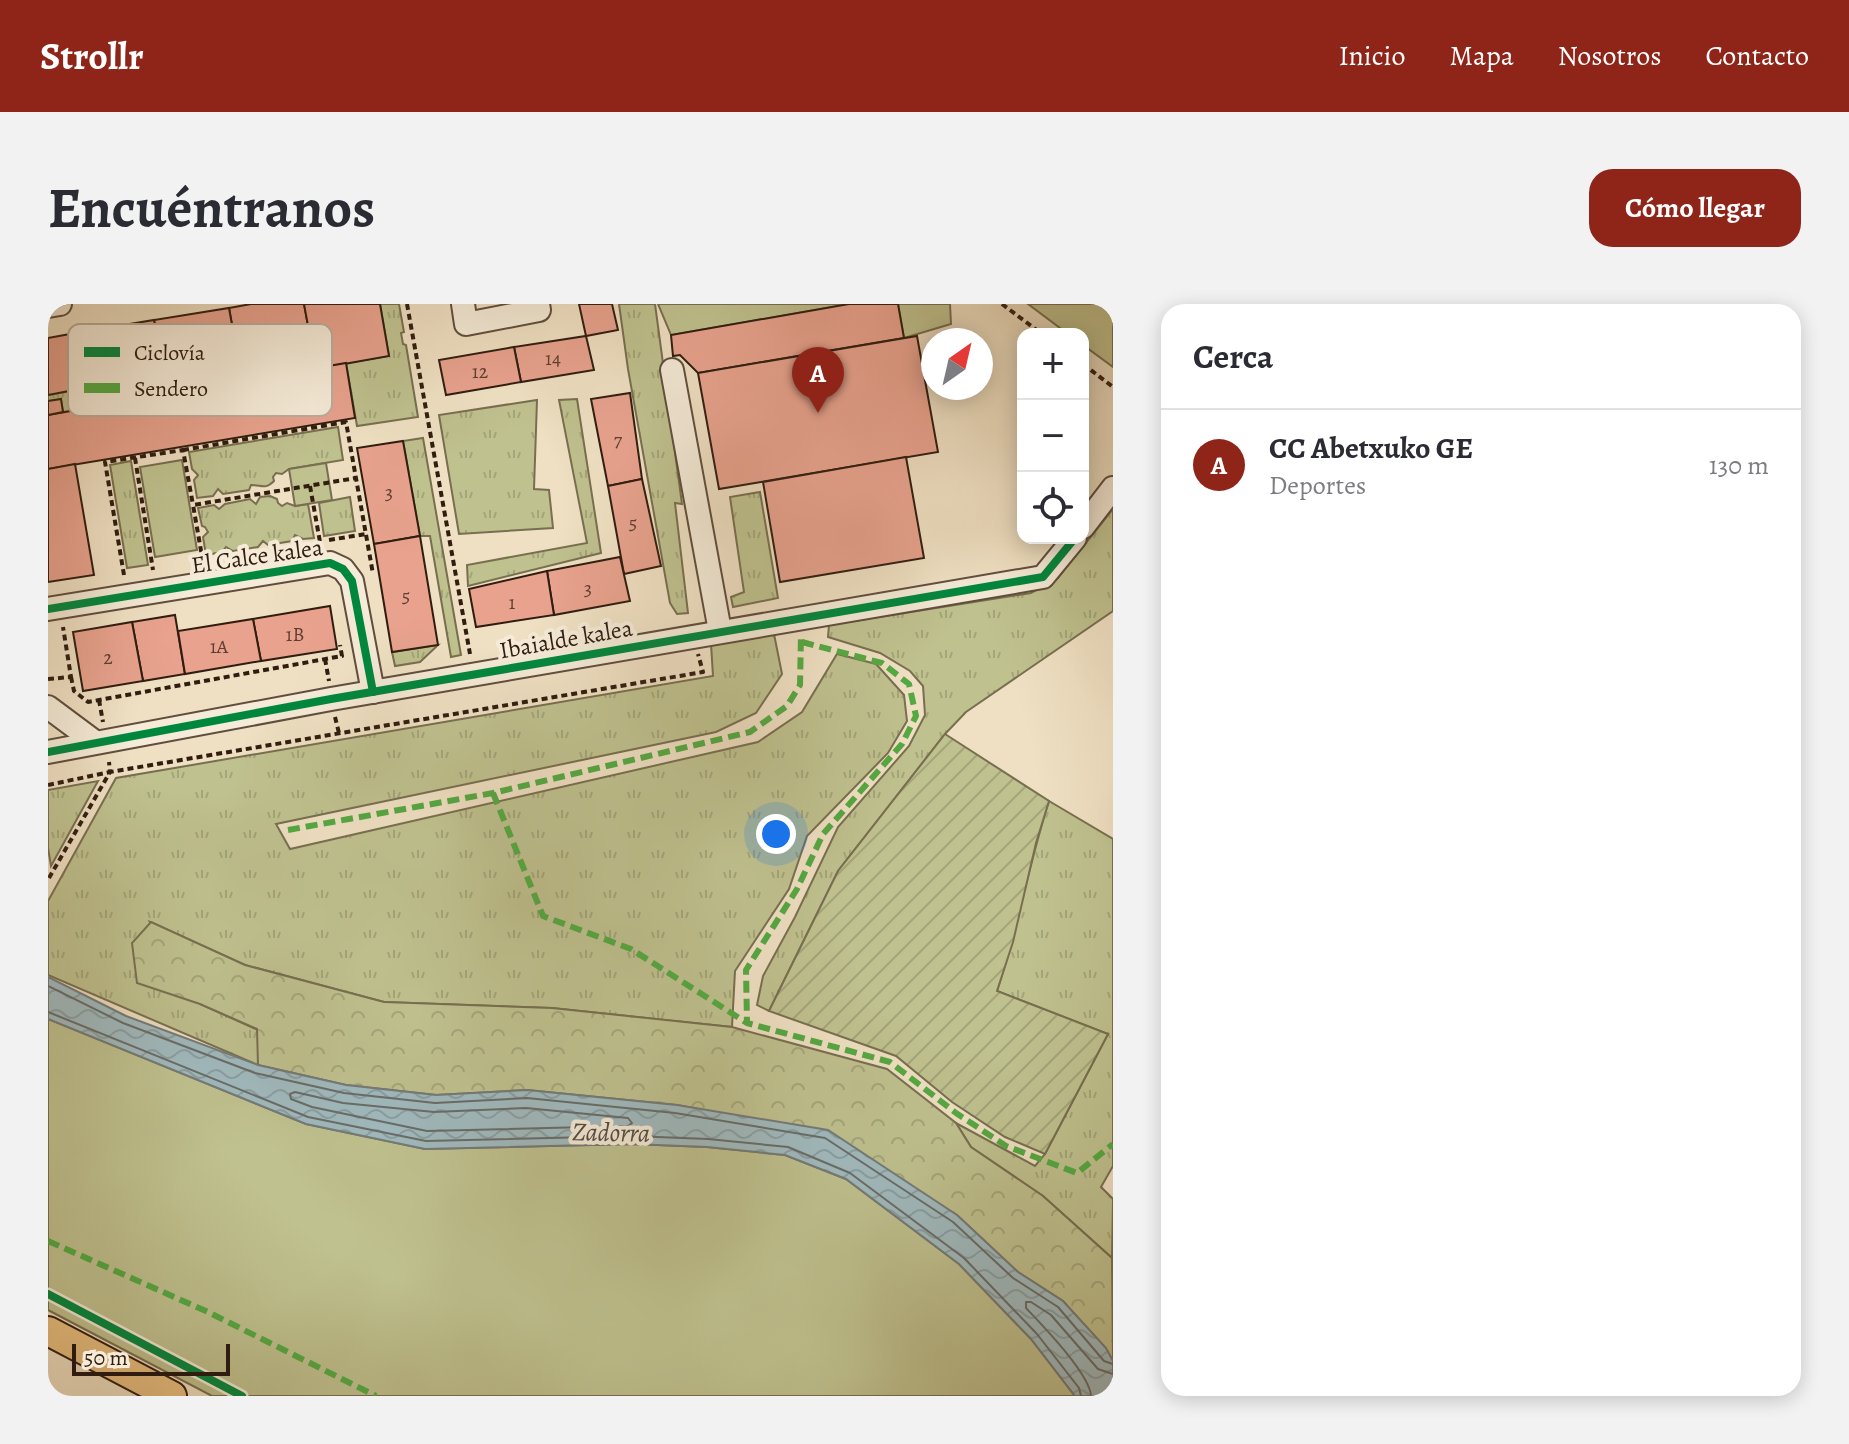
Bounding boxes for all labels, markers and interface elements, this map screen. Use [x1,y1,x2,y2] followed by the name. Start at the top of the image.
[40,30,144,82] text: Strollr
[1339,37,1405,75] text: Inicio
[1449,37,1514,75] text: Mapa
[1558,37,1661,75] text: Nosotros
[1705,37,1809,75] text: Contacto
[1589,169,1801,247] button: Cómo llegar
[48,170,375,246] text: Encuéntranos
[68,324,332,416] legend
[921,328,993,400] north arrow
[1017,328,1089,544] map controls
[1017,328,1089,400] button: +
[1193,333,1274,380] text: Cerca
[134,338,206,368] text: Ciclovía
[545,345,561,372] house number: 14
[792,347,844,413] pin: A
[472,358,489,385] house number: 12
[134,374,208,404] text: Sendero
[1017,400,1089,472] button: −
[614,426,623,453] house number: 7
[1269,428,1473,468] text: CC Abetxuko GE
[1211,448,1227,483] text: A
[1709,448,1769,483] text: 130 m
[1269,468,1366,503] text: Deportes
[1017,472,1089,544] button: locate
[385,479,393,506] house number: 3
[629,509,637,536] house number: 5
[189,531,326,581] street label: El Calce kalea
[584,575,592,602] house number: 3
[402,582,410,609] house number: 5
[509,589,516,616] house number: 1
[497,611,636,666] street label: Ibaialde kalea
[286,621,304,648] house number: 1B
[210,633,229,660] house number: 1A
[103,644,113,671] house number: 2
[756,814,796,854] your location
[572,1114,650,1151] water label: Zadorra
[72,1340,230,1376] scale bar
[84,1343,128,1373] text: 50 m

